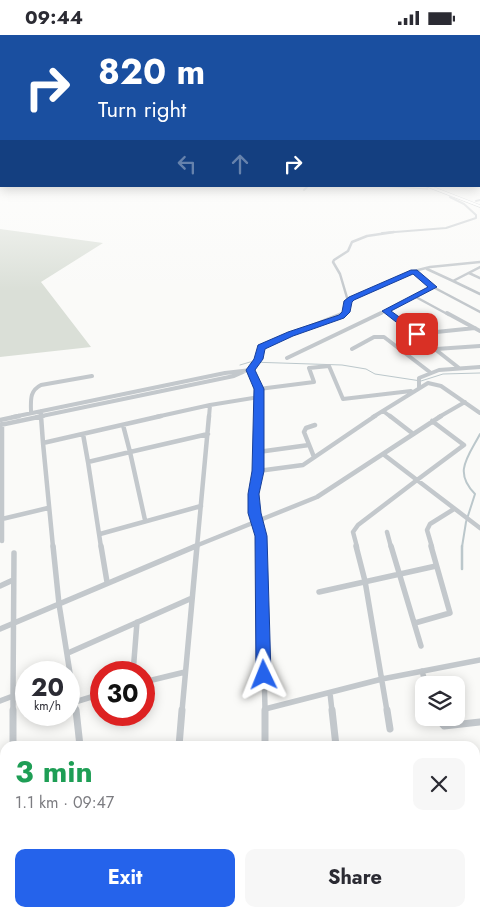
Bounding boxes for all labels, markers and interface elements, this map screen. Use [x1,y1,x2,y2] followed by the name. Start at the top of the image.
[25,4,83,31] text: 09:44
[98,47,205,97] text: 820 m
[15,55,80,120] icon: right
[98,93,186,125] text: Turn right
[173,150,201,178] icon: left
[226,150,254,178] icon: ahead
[279,150,307,178] icon: right
[396,313,438,355] pin
[403,320,431,348] icon: arrive
[237,648,289,700] position arrow
[90,661,155,726] speed limit sign: 30
[31,669,64,705] text: 20
[415,676,465,726] map controls
[415,676,465,726] button: layers
[34,697,61,715] text: km/h
[15,750,93,793] text: 3 min
[413,758,465,810] button: close
[15,791,114,814] text: 1.1 km · 09:47
[15,849,235,907] button: Exit
[245,849,465,907] button: Share

